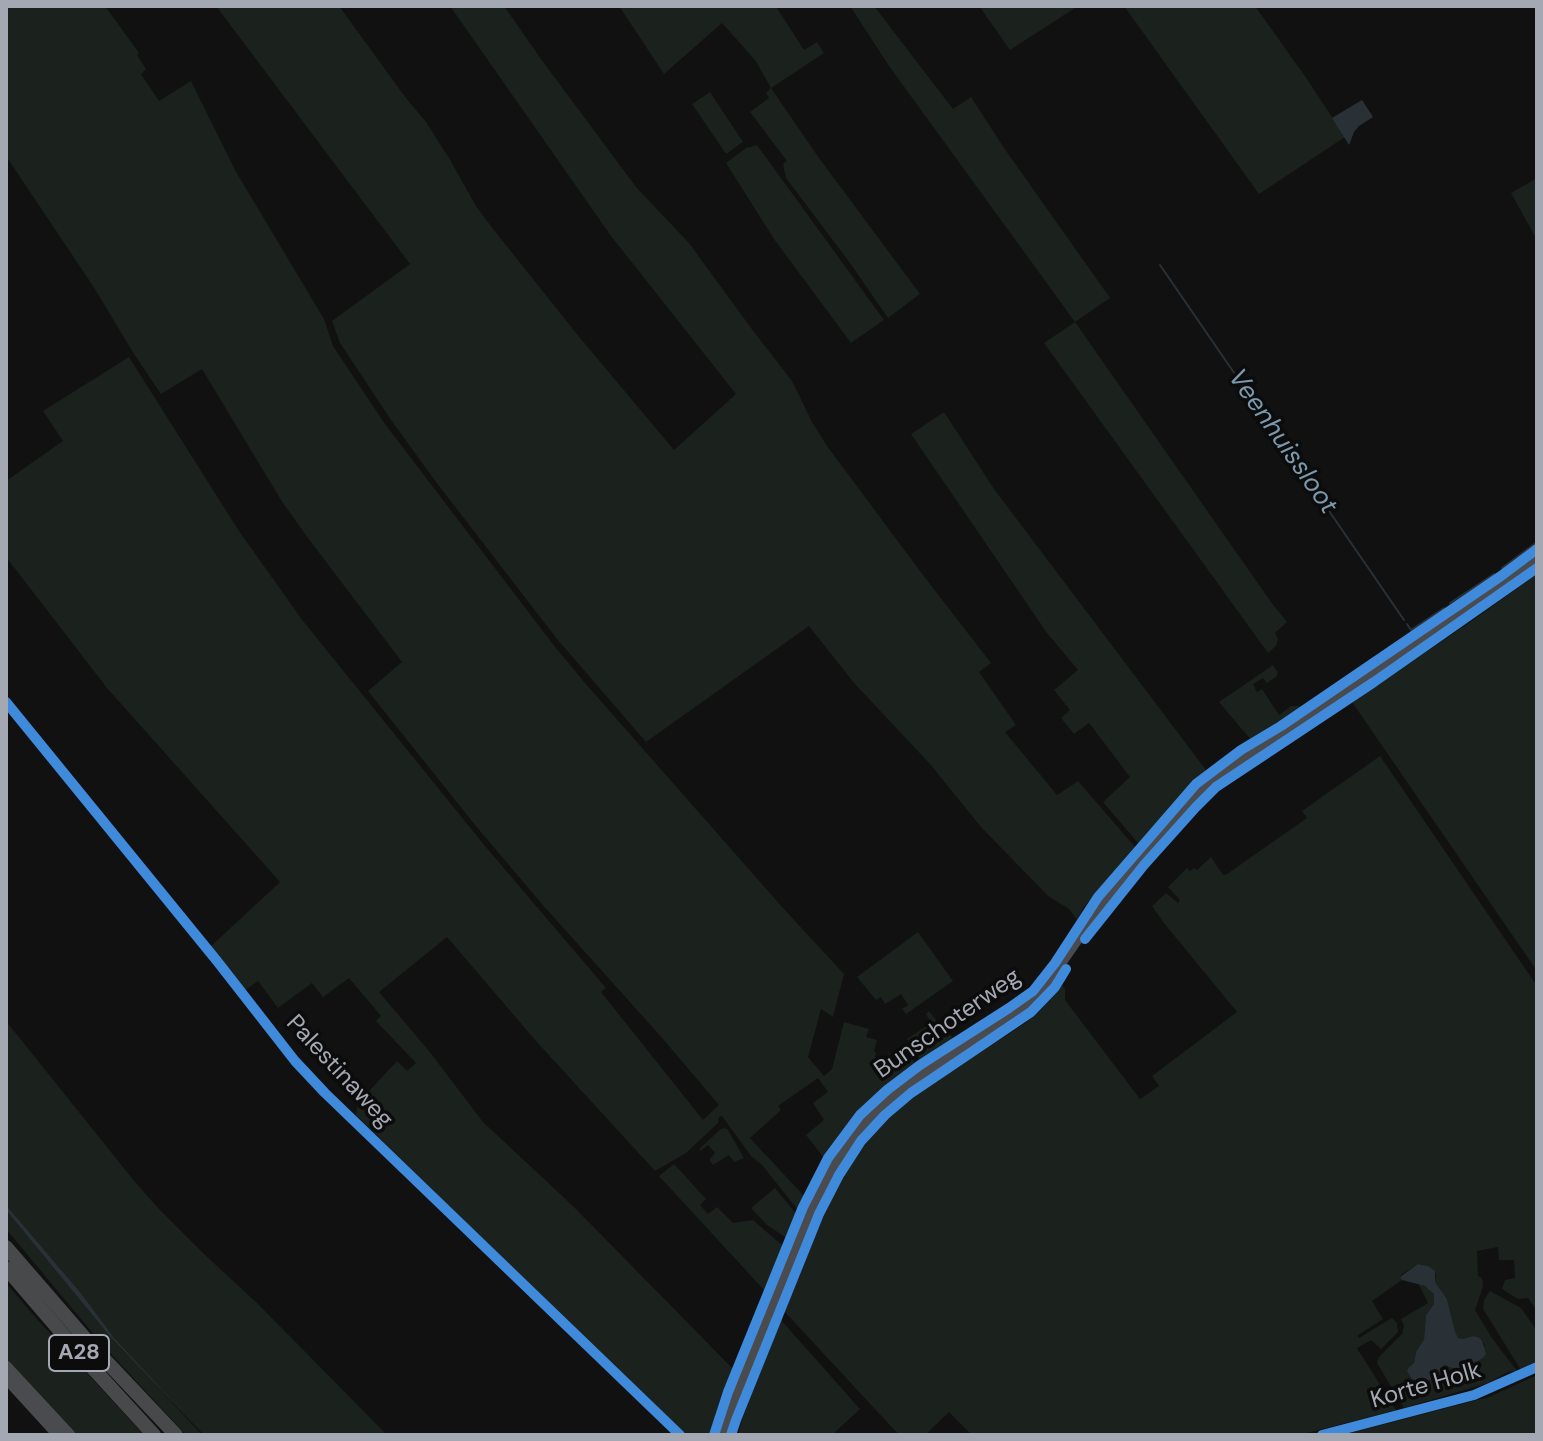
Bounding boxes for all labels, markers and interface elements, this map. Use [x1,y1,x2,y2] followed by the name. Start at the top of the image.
[1221,364,1343,520] water label: Veenhuissloot
[869,963,1027,1085] street label: Bunschoterweg
[280,1010,398,1134] street label: Palestinaweg
[49,1335,109,1371] road number: A28
[1368,1357,1484,1415] street label: Korte Holk

